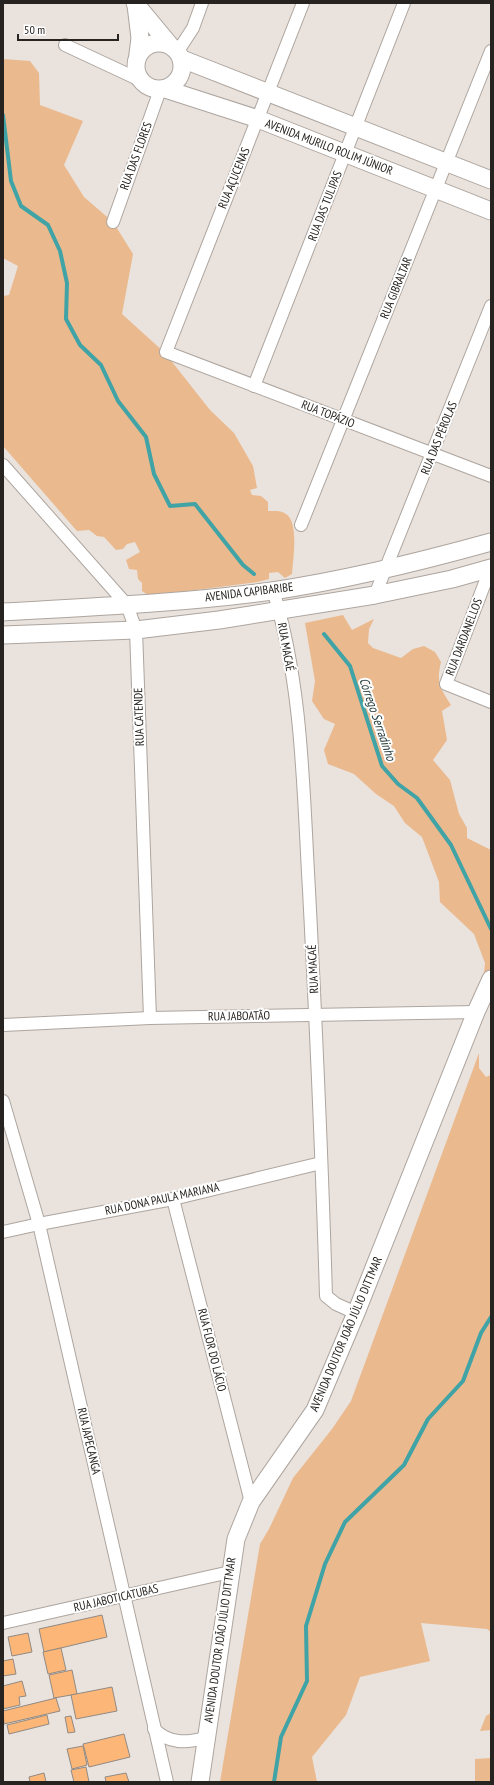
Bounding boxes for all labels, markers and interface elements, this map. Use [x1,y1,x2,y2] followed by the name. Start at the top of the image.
[18,16,118,42] scale bar
[24,22,45,37] text: 50 m
[263,115,395,178] street label: AVENIDA MURILO ROLIM JÚNIOR
[116,120,155,192] street label: RUA DAS FLORES
[214,145,253,211] street label: RUA AÇUCENAS
[304,169,345,243] street label: RUA DAS TULIPAS
[376,255,415,321] street label: RUA GIBRALTAR
[299,396,357,431] street label: RUA TOPÁZIO
[417,399,460,477] street label: RUA DAS PÉROLAS
[204,579,294,604] street label: AVENIDA CAPIBARIBE
[442,596,485,678] street label: RUA DARDANELLOS
[275,622,298,672] street label: RUA MACAÉ
[355,676,400,764] water label: Córrego Serradinho
[130,688,147,746] street label: RUA CATENDE
[304,944,321,994] street label: RUA MACAÉ
[208,1007,271,1024] street label: RUA JABOATÃO
[103,1179,221,1218] street label: RUA DONA PAULA MARIANA
[306,1254,385,1414] street label: AVENIDA DOUTOR JOÃO JÚLIO DITTMAR
[195,1307,230,1393] street label: RUA FLOR DO LÁCIO
[75,1406,105,1476] street label: RUA JAPECANGA
[200,1556,239,1724] street label: AVENIDA DOUTOR JOÃO JÚLIO DITTMAR
[72,1580,160,1615] street label: RUA JABOTICATUBAS

